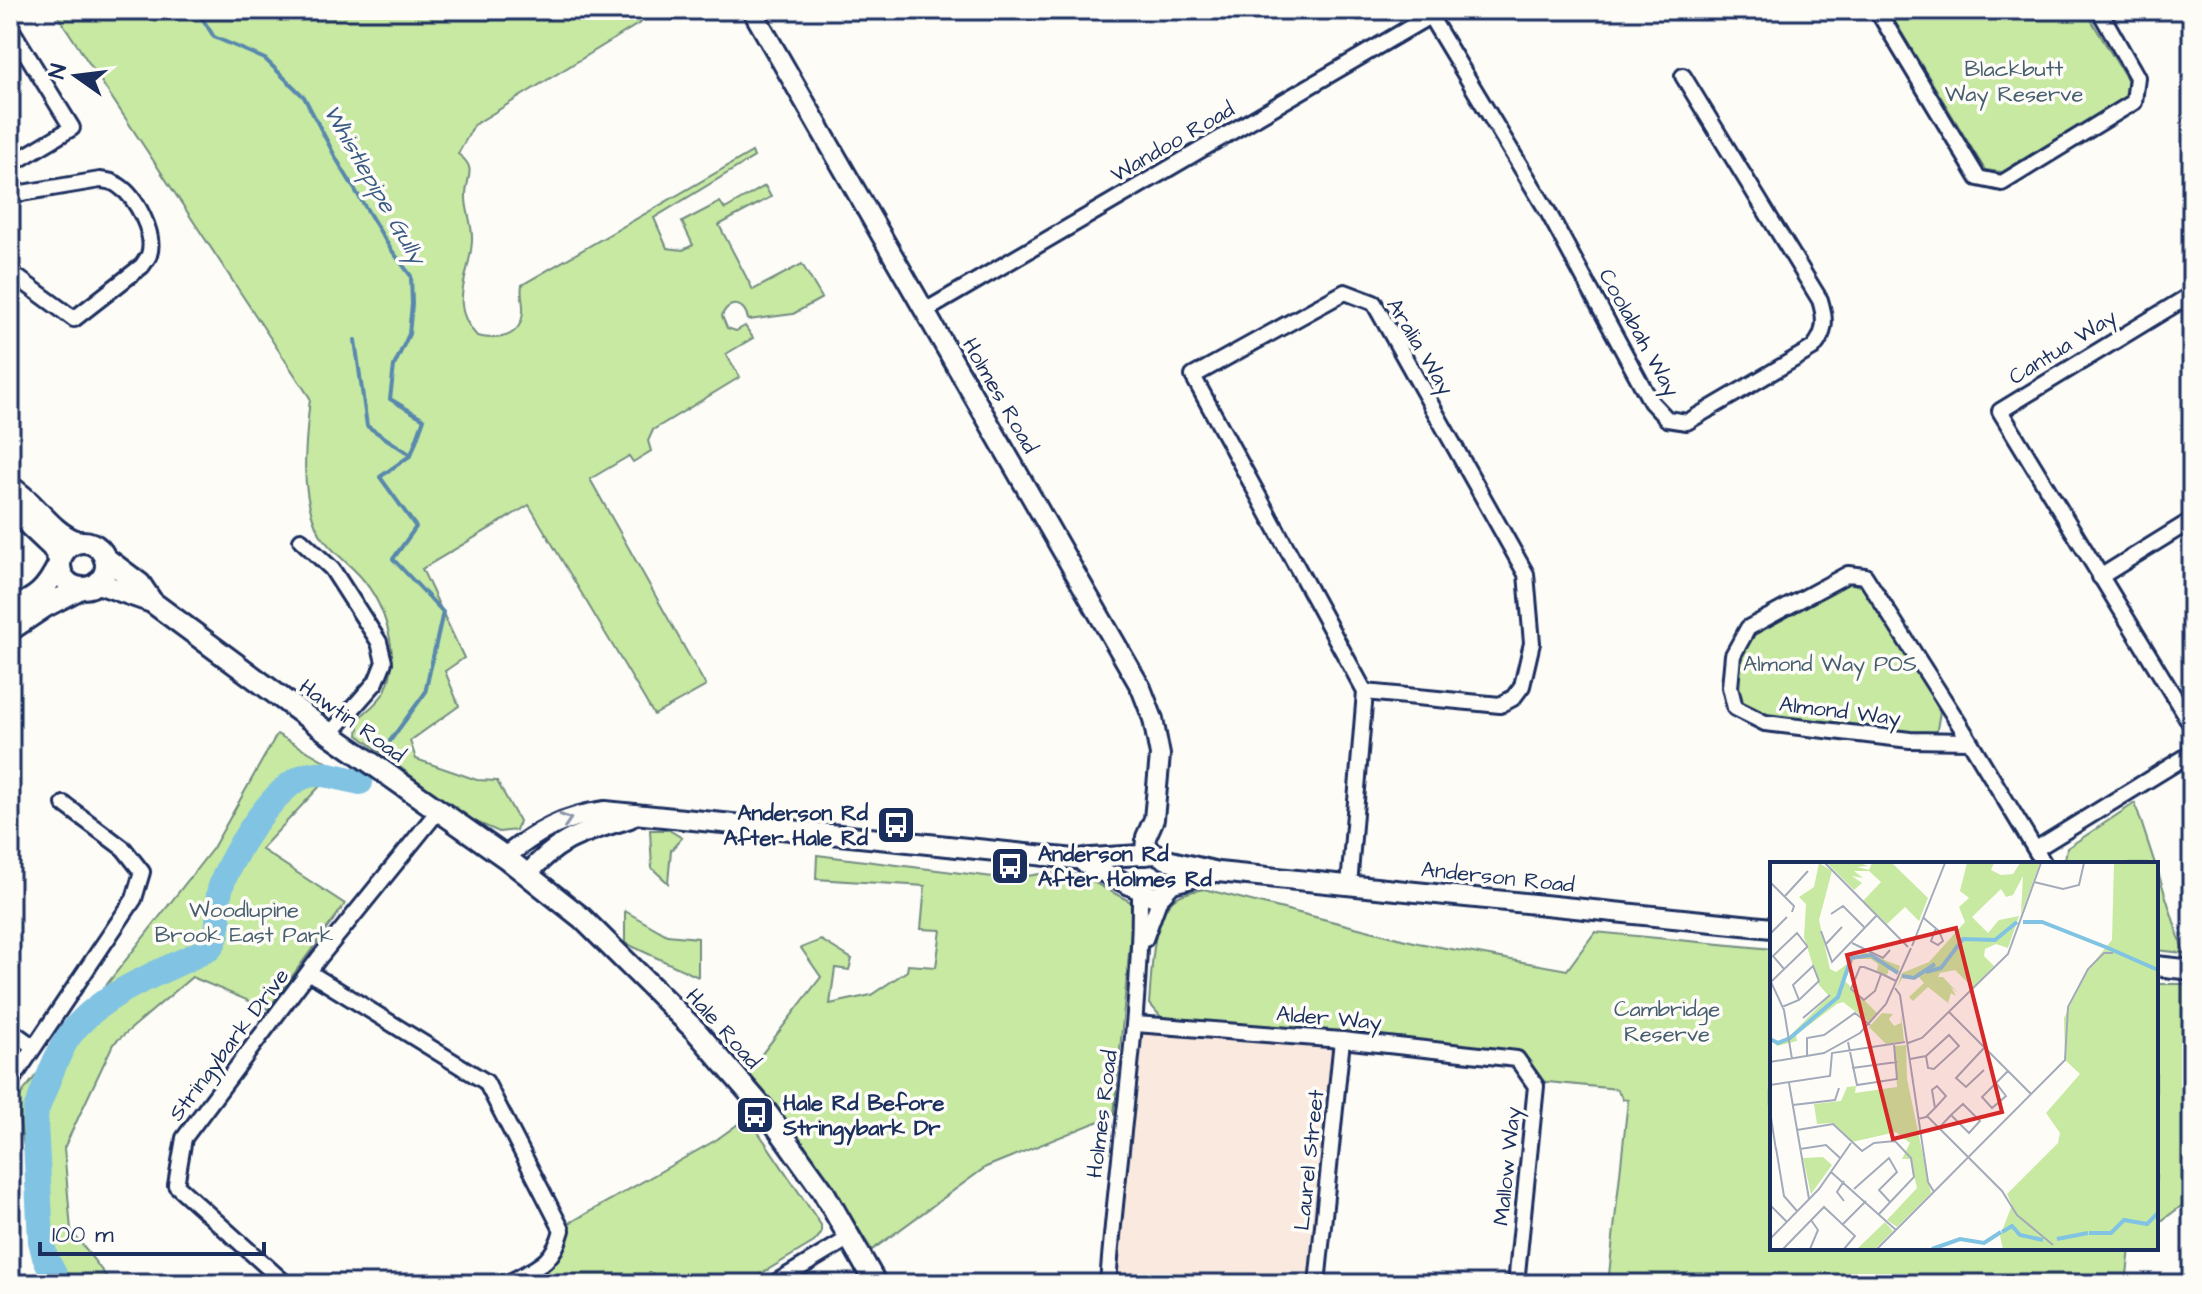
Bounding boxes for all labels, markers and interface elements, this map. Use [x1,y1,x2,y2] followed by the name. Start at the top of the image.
[36,36,116,116] north arrow
[1945,54,2083,111] park label: Blackbutt Way Reserve
[41,61,75,82] text: N
[1105,94,1240,190] street label: Wandoo Road
[315,98,435,273] water label: Whistlepipe Gully
[1590,263,1687,403] street label: Coolabah Way
[1378,292,1461,402] street label: Aralia Way
[2003,302,2123,394] street label: Cantua Way
[954,332,1045,459] street label: Holmes Road
[1743,649,1917,681] park label: Almond Way POS
[292,672,412,770] street label: Hawtin Road
[1777,689,1902,735] street label: Almond Way
[723,798,869,854] place label: Anderson Rd After Hale Rd
[875,804,917,846] bus stop icon: Anderson Rd After Hale Rd
[559,813,572,829] one-way arrow
[1038,839,1213,895] place label: Anderson Rd After Holmes Rd
[989,845,1031,887] bus stop icon: Anderson Rd After Holmes Rd
[1420,854,1576,901] street label: Anderson Road
[1770,862,2158,1250] inset map
[155,895,334,951] park label: Woodlupine Brook East Park
[161,962,298,1128] street label: Stringybark Drive
[678,982,768,1076] street label: Hale Road
[1614,994,1720,1050] park label: Cambridge Reserve
[1275,998,1383,1040] street label: Alder Way
[1079,1048,1126,1180] street label: Holmes Road
[782,1088,945,1146] place label: Hale Rd Before Stringybark Dr
[1287,1088,1332,1232] street label: Laurel Street
[734,1094,776,1136] bus stop icon: Hale Rd Before Stringybark Dr
[1486,1105,1530,1227] street label: Mallow Way
[40,1206,264,1256] scale bar
[52,1218,114,1252] text: 100 m

